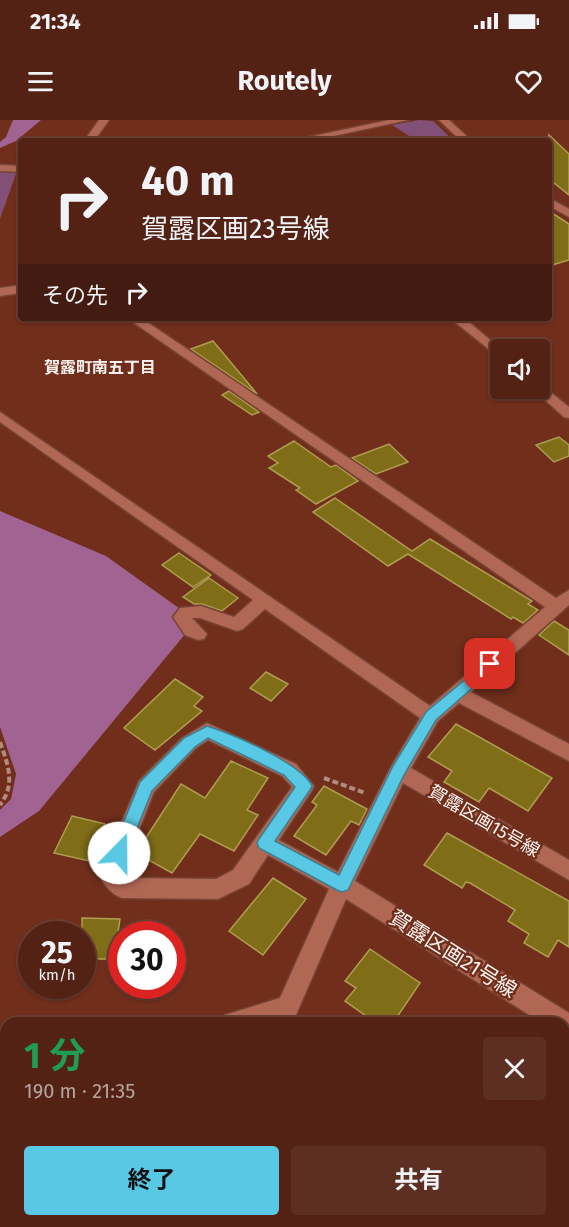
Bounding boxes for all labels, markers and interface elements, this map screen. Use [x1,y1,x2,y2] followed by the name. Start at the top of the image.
[30,8,81,35] text: 21:34
[24,65,57,98] icon: menu
[237,65,332,97] text: Routely
[512,65,545,98] icon: heart
[141,156,235,206] text: 40 m
[42,162,120,240] icon: right
[141,213,330,245] text: 賀露区画23号線
[120,276,153,309] icon: right
[42,282,108,309] text: その先
[490,339,550,399] map controls
[490,339,550,399] button: sound
[44,358,156,377] district label: 賀露町南五丁目
[464,638,515,689] pin
[473,647,506,680] icon: arrive
[424,780,544,862] street label: 賀露区画15号線
[87,821,151,885] position arrow
[385,905,521,1003] street label: 賀露区画21号線
[108,921,186,999] speed limit sign: 30
[41,935,73,971] text: 25
[38,966,76,984] text: km/h
[24,1034,85,1078] text: 1 分
[483,1037,546,1100] button: close
[24,1079,135,1103] text: 190 m · 21:35
[24,1146,279,1215] button: 終了
[291,1146,546,1215] button: 共有

